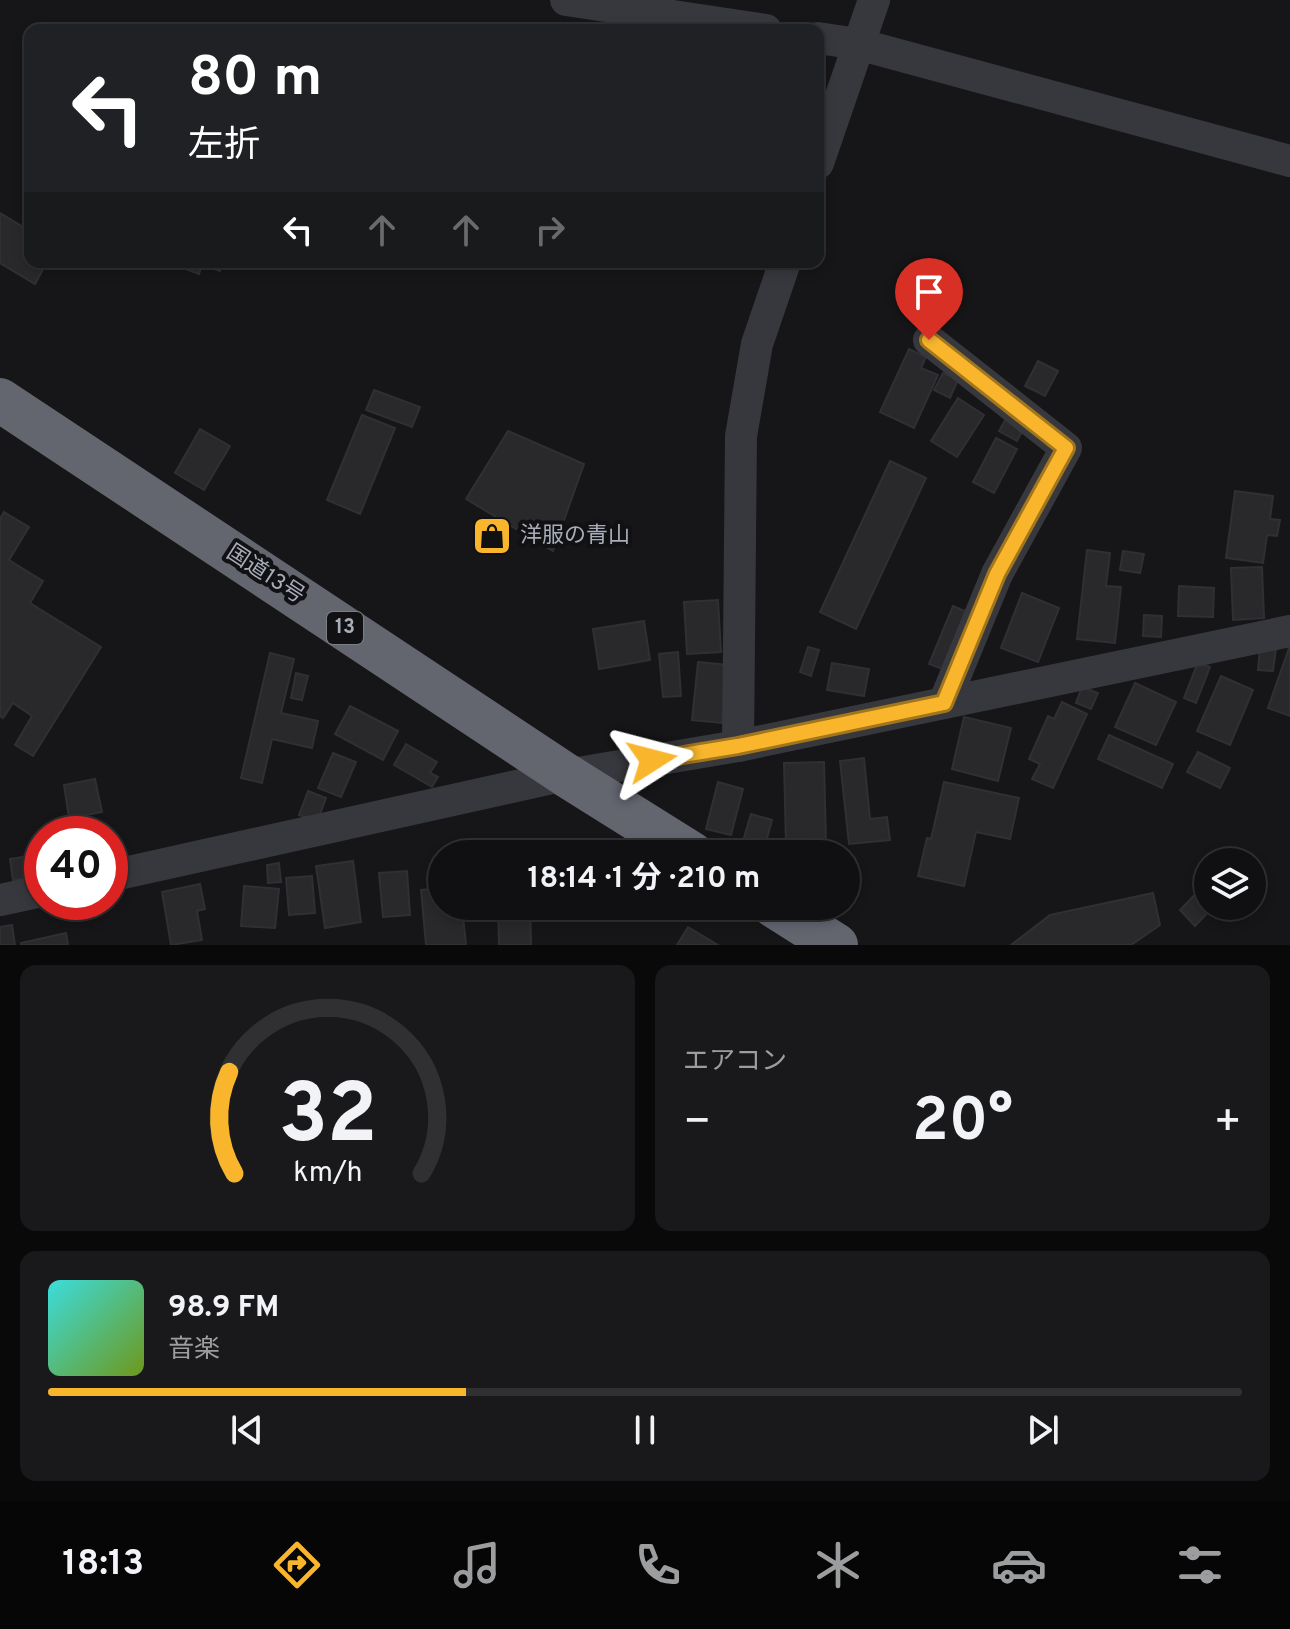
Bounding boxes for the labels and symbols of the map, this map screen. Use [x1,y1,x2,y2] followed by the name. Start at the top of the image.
[895,258,963,340] pin
[471,515,513,557] shop icon: 洋服の青山
[520,523,630,550] place label: 洋服の青山
[221,540,309,610] street label: 国道13号
[327,612,363,644] road number: 13
[610,718,694,802] position arrow
[24,816,128,920] speed limit sign: 40

